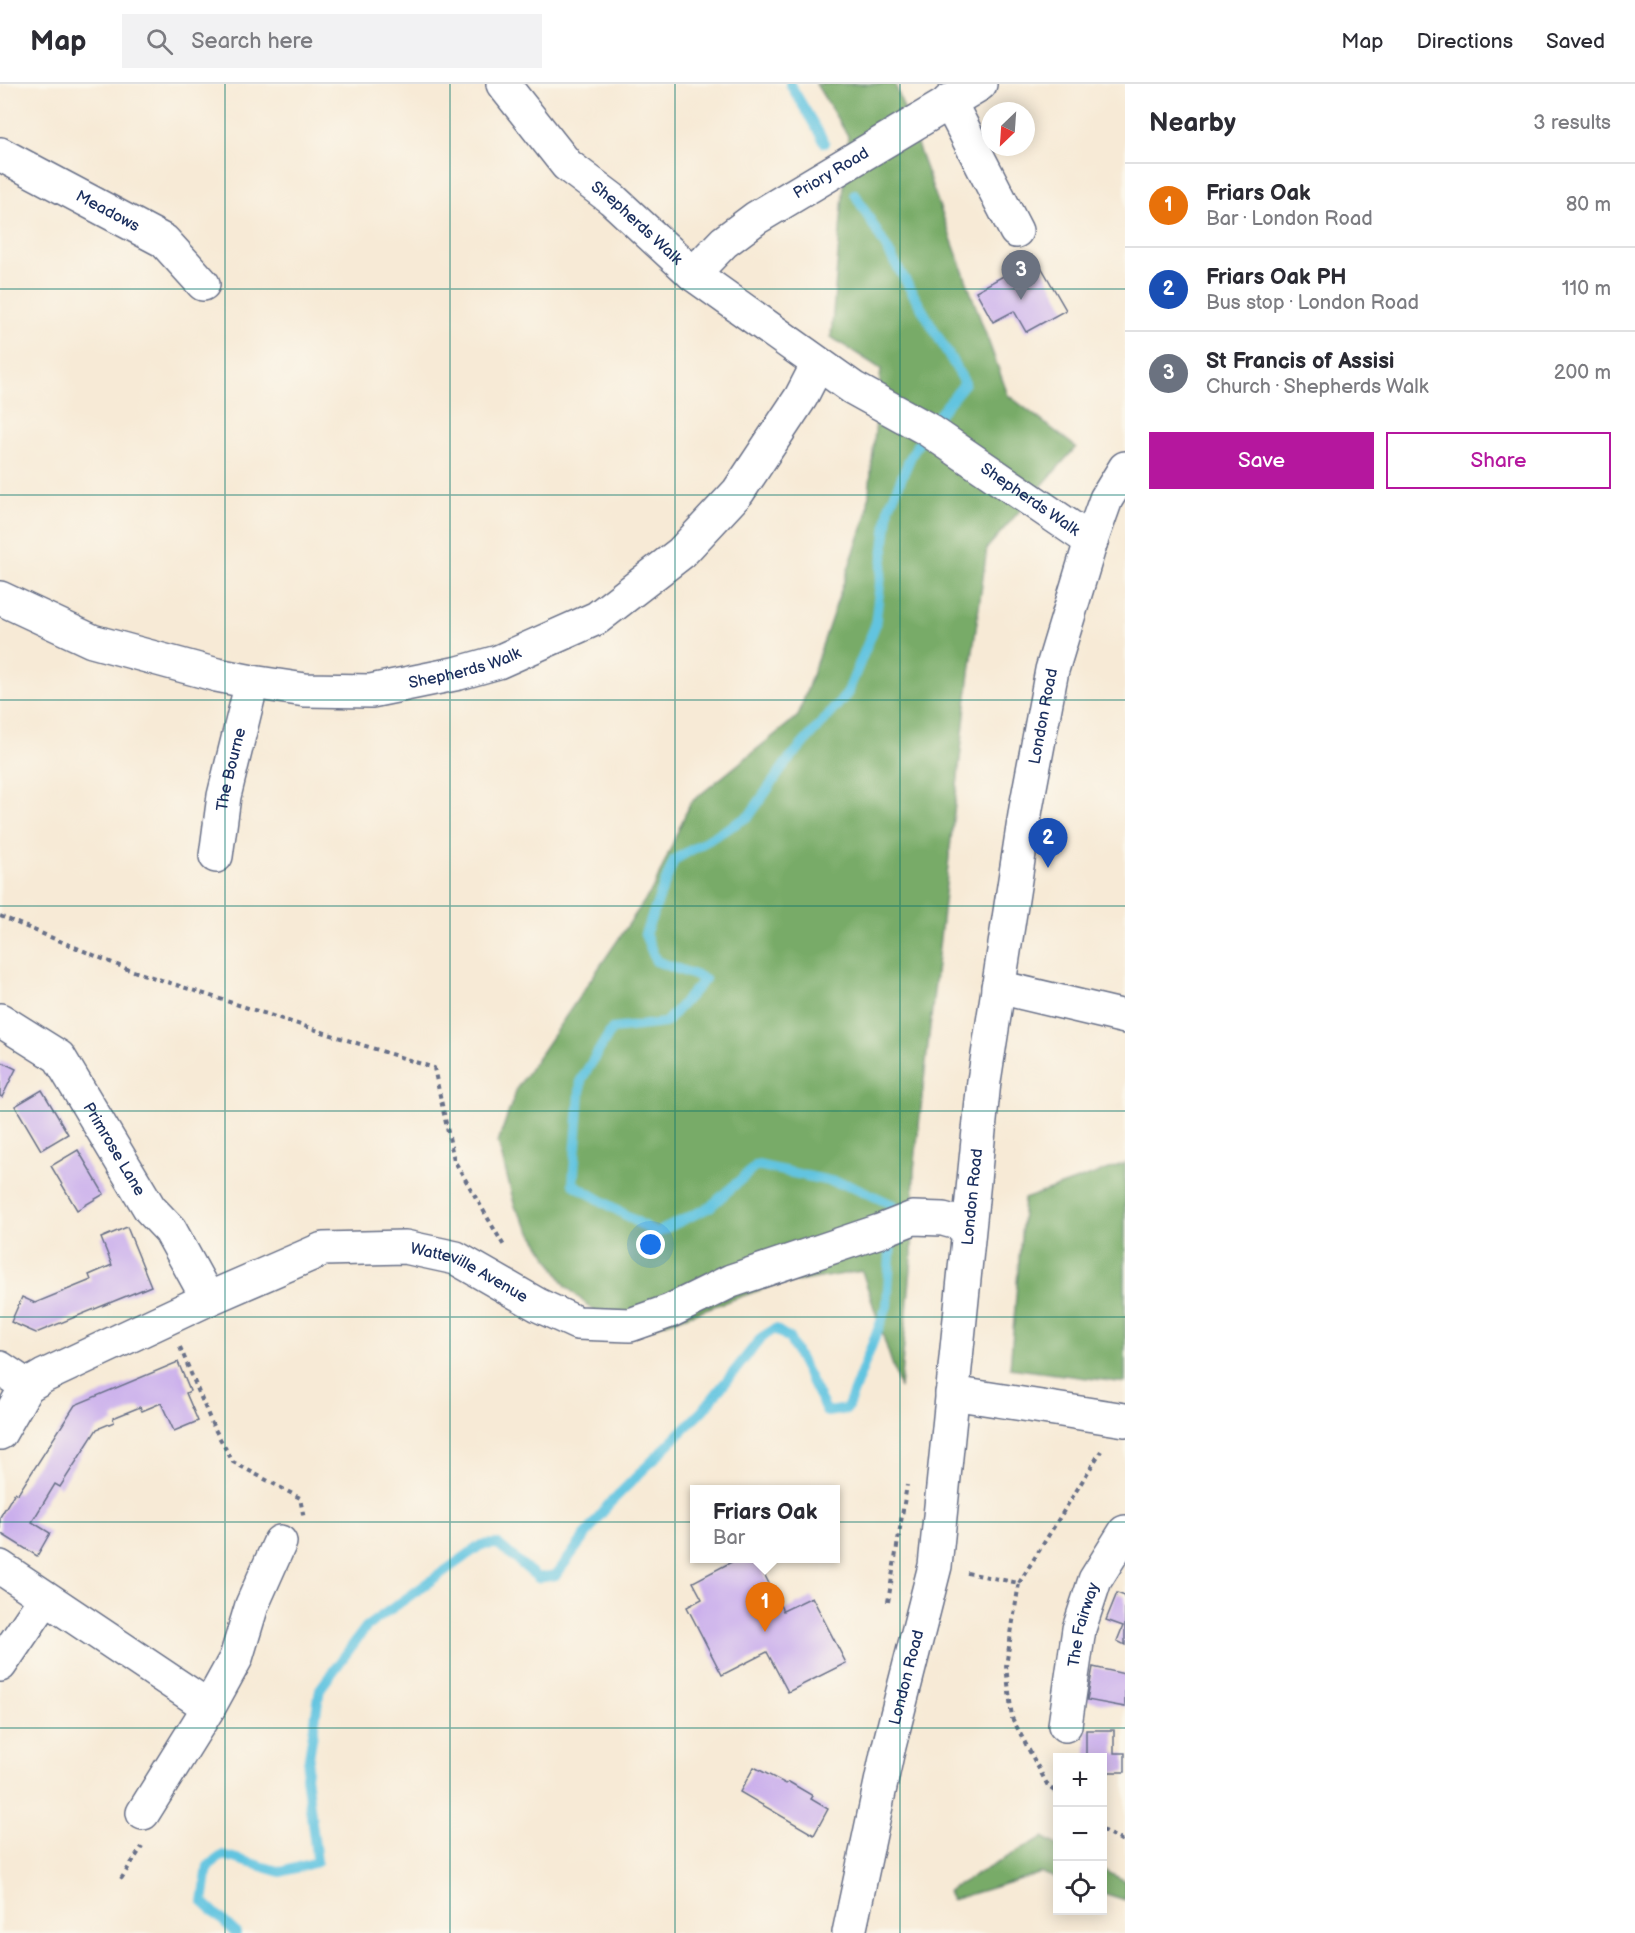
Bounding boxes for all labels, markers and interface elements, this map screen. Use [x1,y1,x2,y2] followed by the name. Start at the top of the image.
[122,14,542,68] search box
[30,25,86,58] text: Map
[143,25,176,58] icon: search
[191,28,313,55] text: Search here
[1341,29,1384,54] text: Map
[1417,29,1513,54] text: Directions
[1546,29,1605,54] text: Saved
[981,102,1035,156] north arrow
[1149,108,1236,139] text: Nearby
[1533,111,1611,135] text: 3 results
[790,143,872,203] street label: Priory Road
[587,177,686,269] street label: Shepherds Walk
[1206,180,1311,207] text: Friars Oak
[73,187,143,236] street label: Meadows
[1164,193,1173,217] text: 1
[1566,193,1611,217] text: 80 m
[1206,207,1373,231] text: Bar · London Road
[1002,250,1040,300] pin: 3
[1206,264,1347,291] text: Friars Oak PH
[1163,277,1174,301] text: 2
[1562,277,1611,301] text: 110 m
[1206,291,1419,315] text: Bus stop · London Road
[1206,348,1394,375] text: St Francis of Assisi
[1163,361,1174,385] text: 3
[1554,361,1611,385] text: 200 m
[1206,375,1428,399] text: Church · Shepherds Walk
[1149,432,1374,489] button: Save
[1386,432,1611,489] button: Share
[977,459,1084,540] street label: Shepherds Walk
[407,643,524,693] street label: Shepherds Walk
[1025,667,1062,766] street label: London Road
[213,725,250,812] street label: The Bourne
[1028,818,1068,868] pin: 2
[79,1099,150,1200] street label: Primrose Lane
[958,1148,987,1246] street label: London Road
[636,1230,665,1259] your location
[409,1239,532,1307] street label: Watteville Avenue
[690,1485,840,1563] popup
[713,1499,817,1526] text: Friars Oak
[713,1526,745,1550] text: Bar
[1064,1579,1103,1668] street label: The Fairway
[746,1582,784,1632] pin: 1
[885,1628,928,1727] street label: London Road
[1053,1753,1107,1915] map controls
[1053,1753,1107,1807] button: +
[1053,1807,1107,1861] button: −
[1053,1861,1107,1915] button: locate

